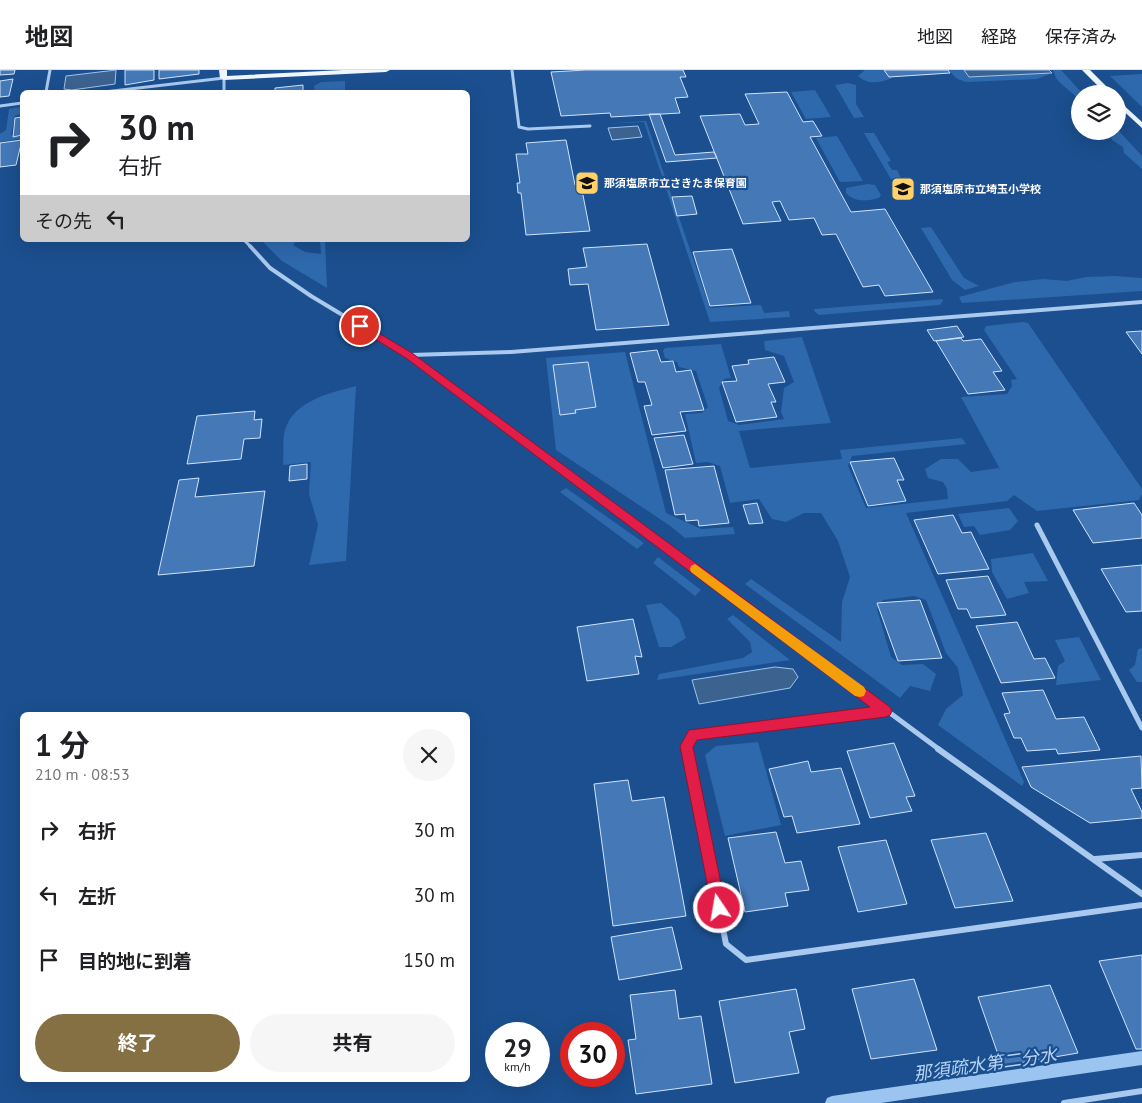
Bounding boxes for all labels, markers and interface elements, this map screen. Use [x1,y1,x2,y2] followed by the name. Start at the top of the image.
[25,21,73,52] text: 地図
[917,25,953,48] text: 地図
[981,25,1017,48] text: 経路
[1045,25,1117,48] text: 保存済み
[1071,85,1126,140] map controls
[1071,85,1126,140] button: layers
[118,104,195,150] text: 30 m
[35,110,100,175] icon: right
[118,152,162,180] text: 右折
[574,170,600,196] school or university icon: 那須塩原市立さきたま保育園
[604,176,747,190] place label: 那須塩原市立さきたま保育園
[890,176,916,202] school or university icon: 那須塩原市立埼玉小学校
[920,182,1041,196] place label: 那須塩原市立埼玉小学校
[102,205,130,233] icon: left
[35,209,92,233] text: その先
[339,305,381,347] pin
[346,312,374,340] icon: arrive
[35,725,90,764] text: 1 分
[403,729,455,781] button: close
[35,764,130,784] text: 210 m · 08:53
[35,816,63,844] icon: right
[414,818,455,842] text: 30 m
[78,819,116,843] text: 右折
[35,881,63,909] icon: left
[692,881,744,933] position arrow
[414,883,455,907] text: 30 m
[78,884,116,908] text: 左折
[35,946,63,974] icon: arrive
[403,948,455,972] text: 150 m
[78,949,192,973] text: 目的地に到着
[35,1014,240,1072] button: 終了
[250,1014,455,1072] button: 共有
[560,1022,625,1087] speed limit sign: 30
[503,1032,532,1064] text: 29
[912,1042,1060,1085] water label: 那須疏水第二分水
[504,1059,531,1074] text: km/h

